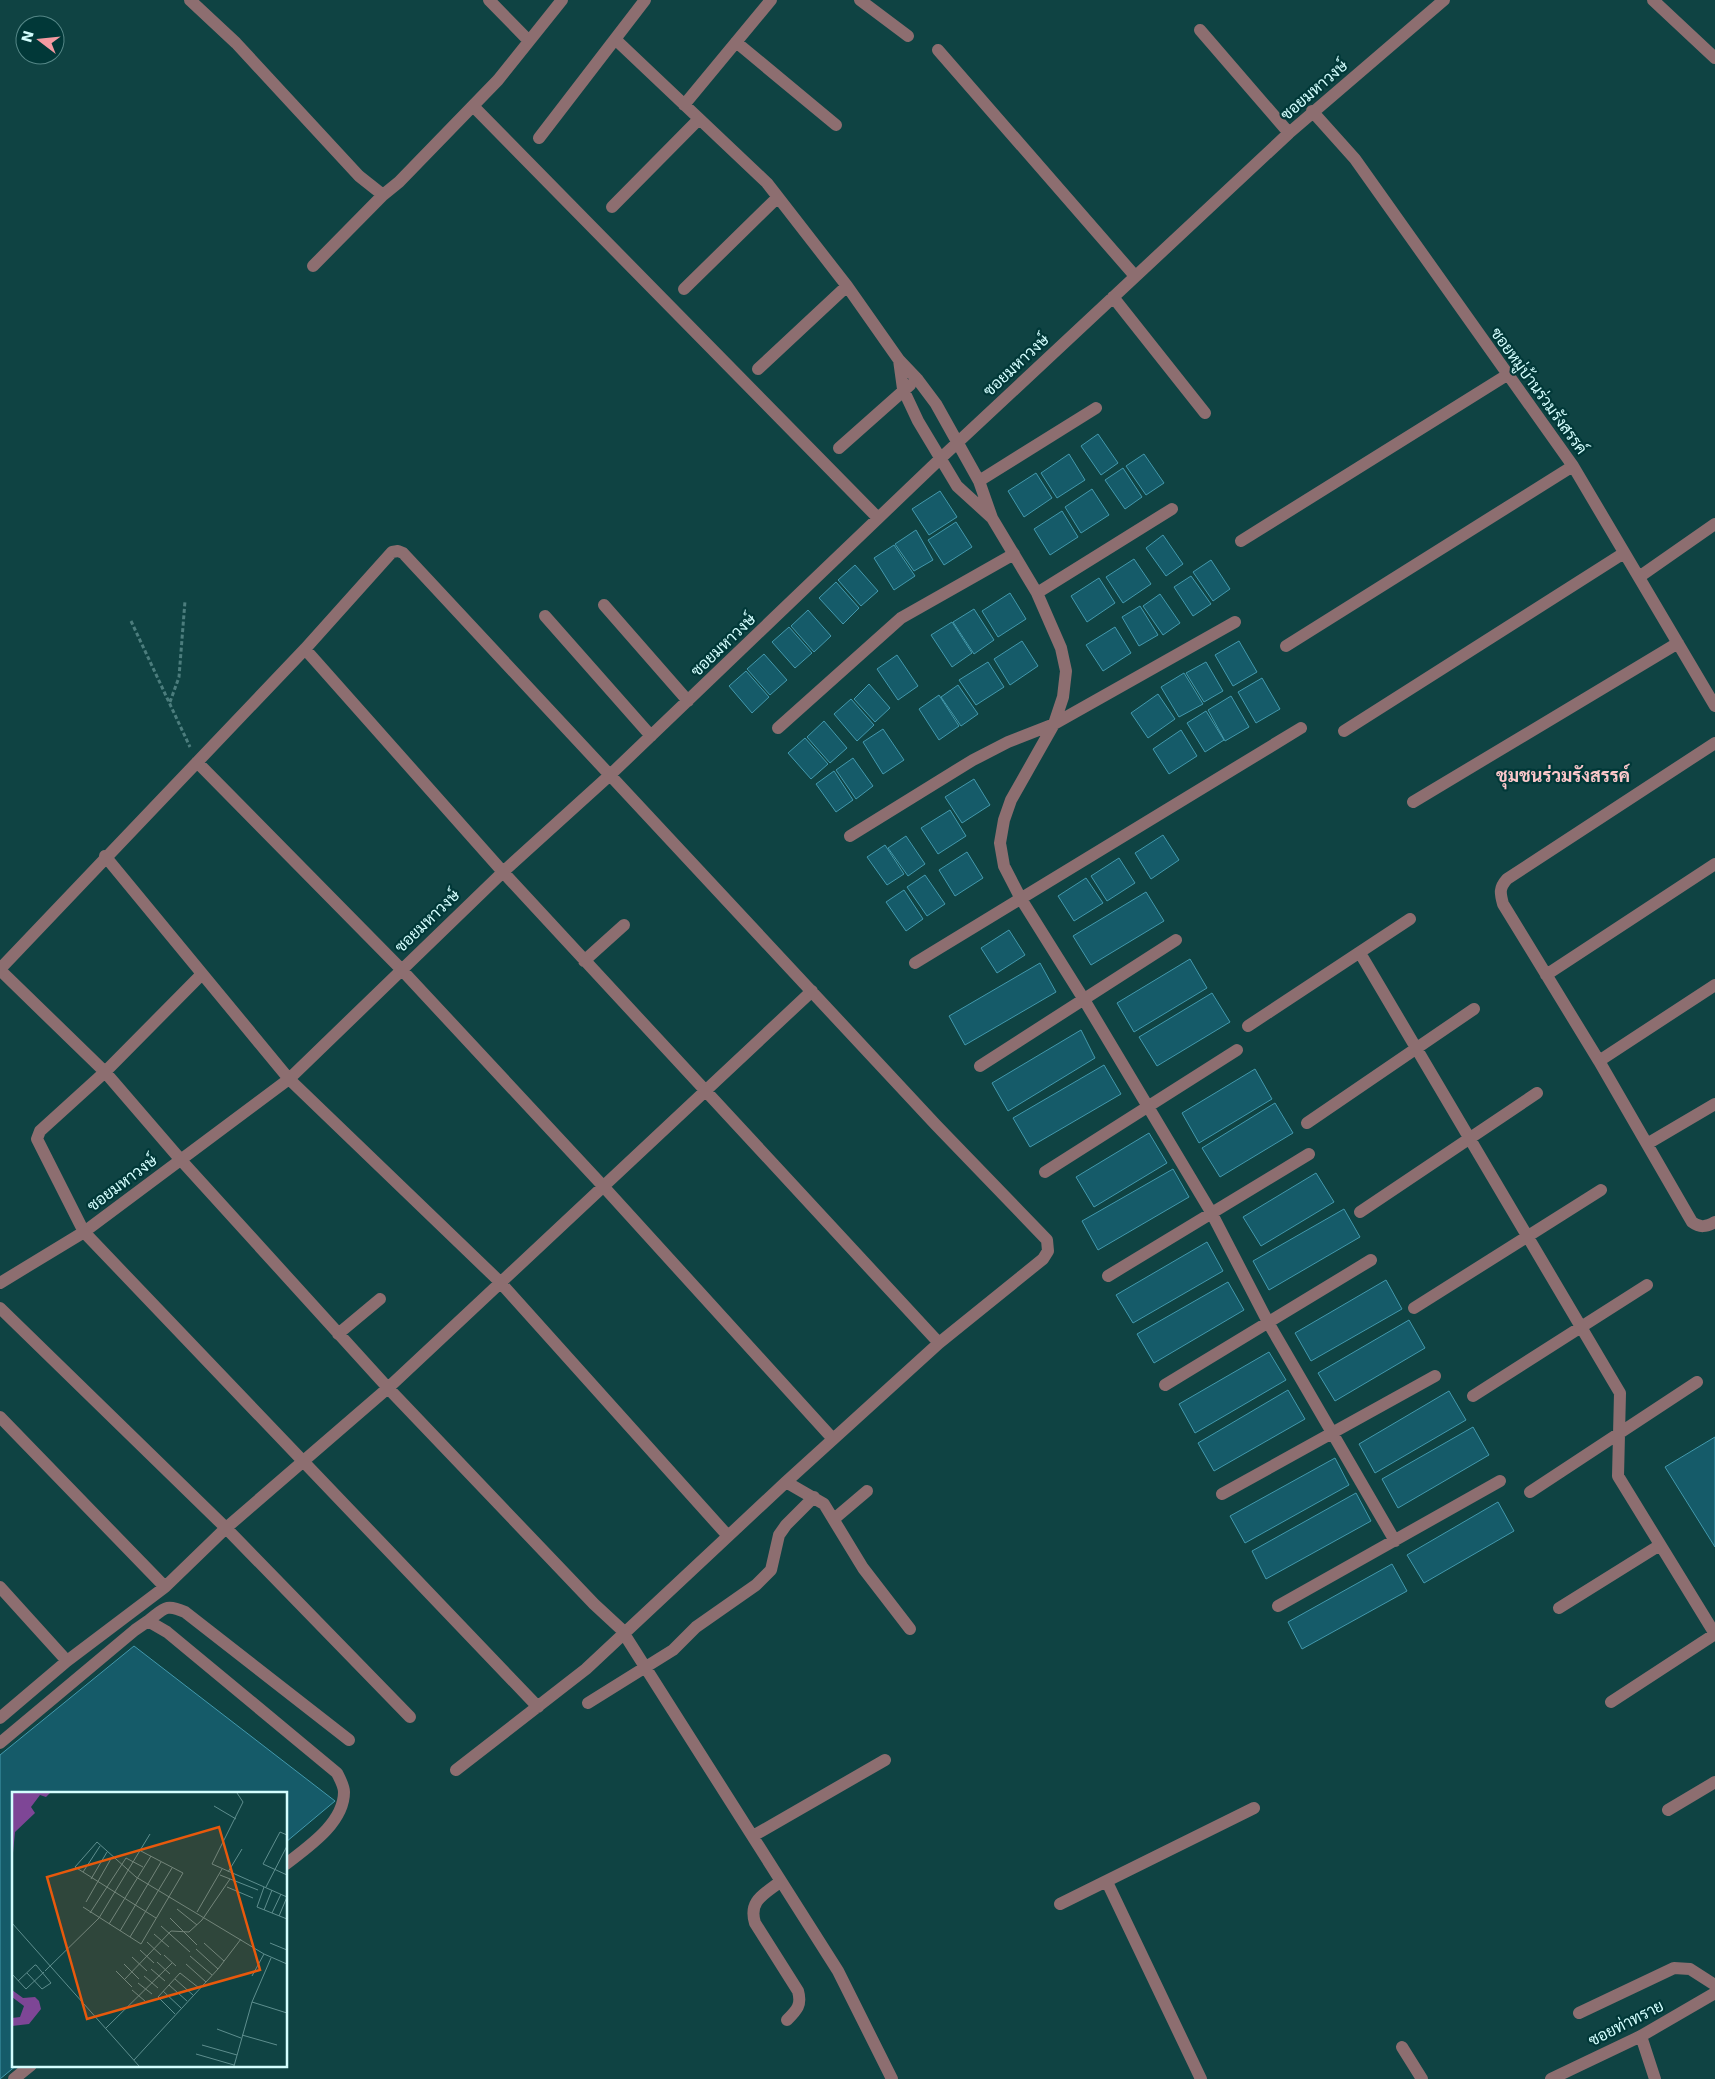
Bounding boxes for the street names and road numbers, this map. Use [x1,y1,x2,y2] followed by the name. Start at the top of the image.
[1275,53,1351,124] street label: ซอยมหาวงษ์
[1485,322,1594,459] street label: ซอยหมู่บ้านร่วมรังสรรค์
[977,328,1053,400] street label: ซอยมหาวงษ์
[685,607,759,680] street label: ซอยมหาวงษ์
[389,883,463,956] street label: ซอยมหาวงษ์
[82,1148,161,1215] street label: ซอยมหาวงษ์
[1585,1995,1667,2050] street label: ซอยท่าทราย

